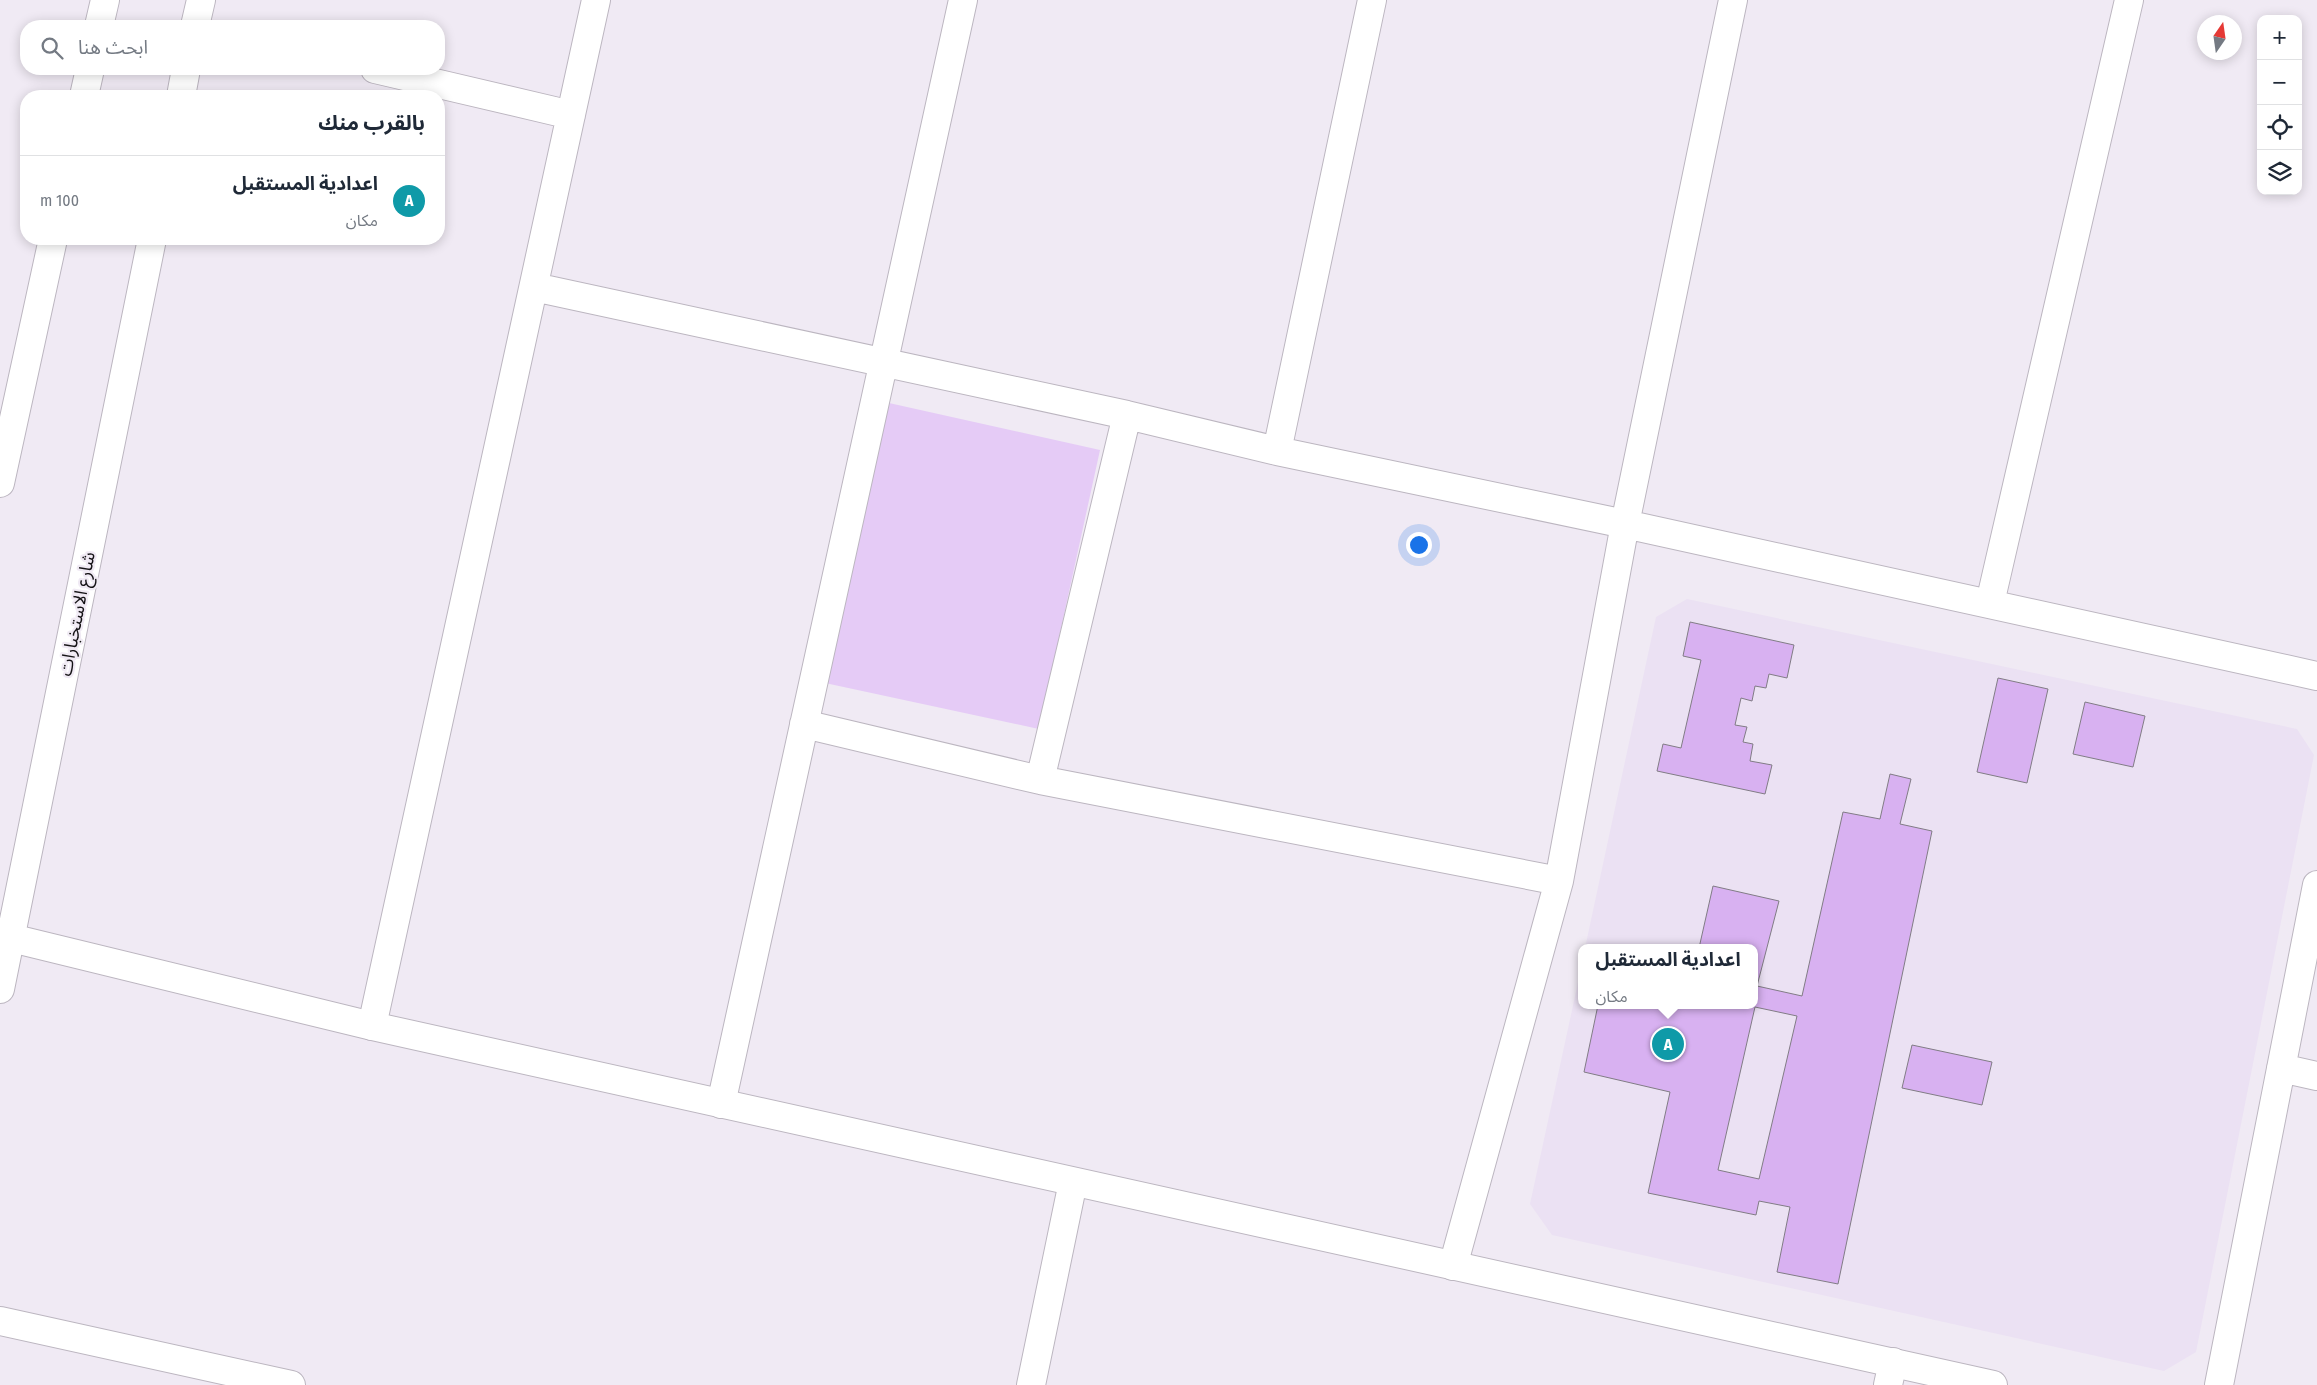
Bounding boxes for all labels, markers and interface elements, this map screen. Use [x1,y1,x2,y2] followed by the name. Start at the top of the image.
[2197,15,2242,60] north arrow
[2257,15,2302,195] map controls
[2257,15,2302,60] button: +
[20,20,445,75] search box
[38,34,66,62] icon: search
[78,36,148,59] text: ابحث هنا
[2257,60,2302,105] button: −
[2257,105,2302,150] button: locate
[318,110,425,136] text: بالقرب منك
[2257,150,2302,195] button: layers
[233,172,378,195] text: اعدادية المستقبل
[40,191,79,210] text: 100 m
[405,191,413,210] text: A
[346,211,378,230] text: مكان
[1406,532,1432,558] your location
[54,550,103,679] street label: شارع الاستخبارات
[1578,944,1758,1009] popup
[1595,948,1741,971] text: اعدادية المستقبل
[1595,987,1628,1006] text: مكان
[1652,1025,1684,1063] pin: A

